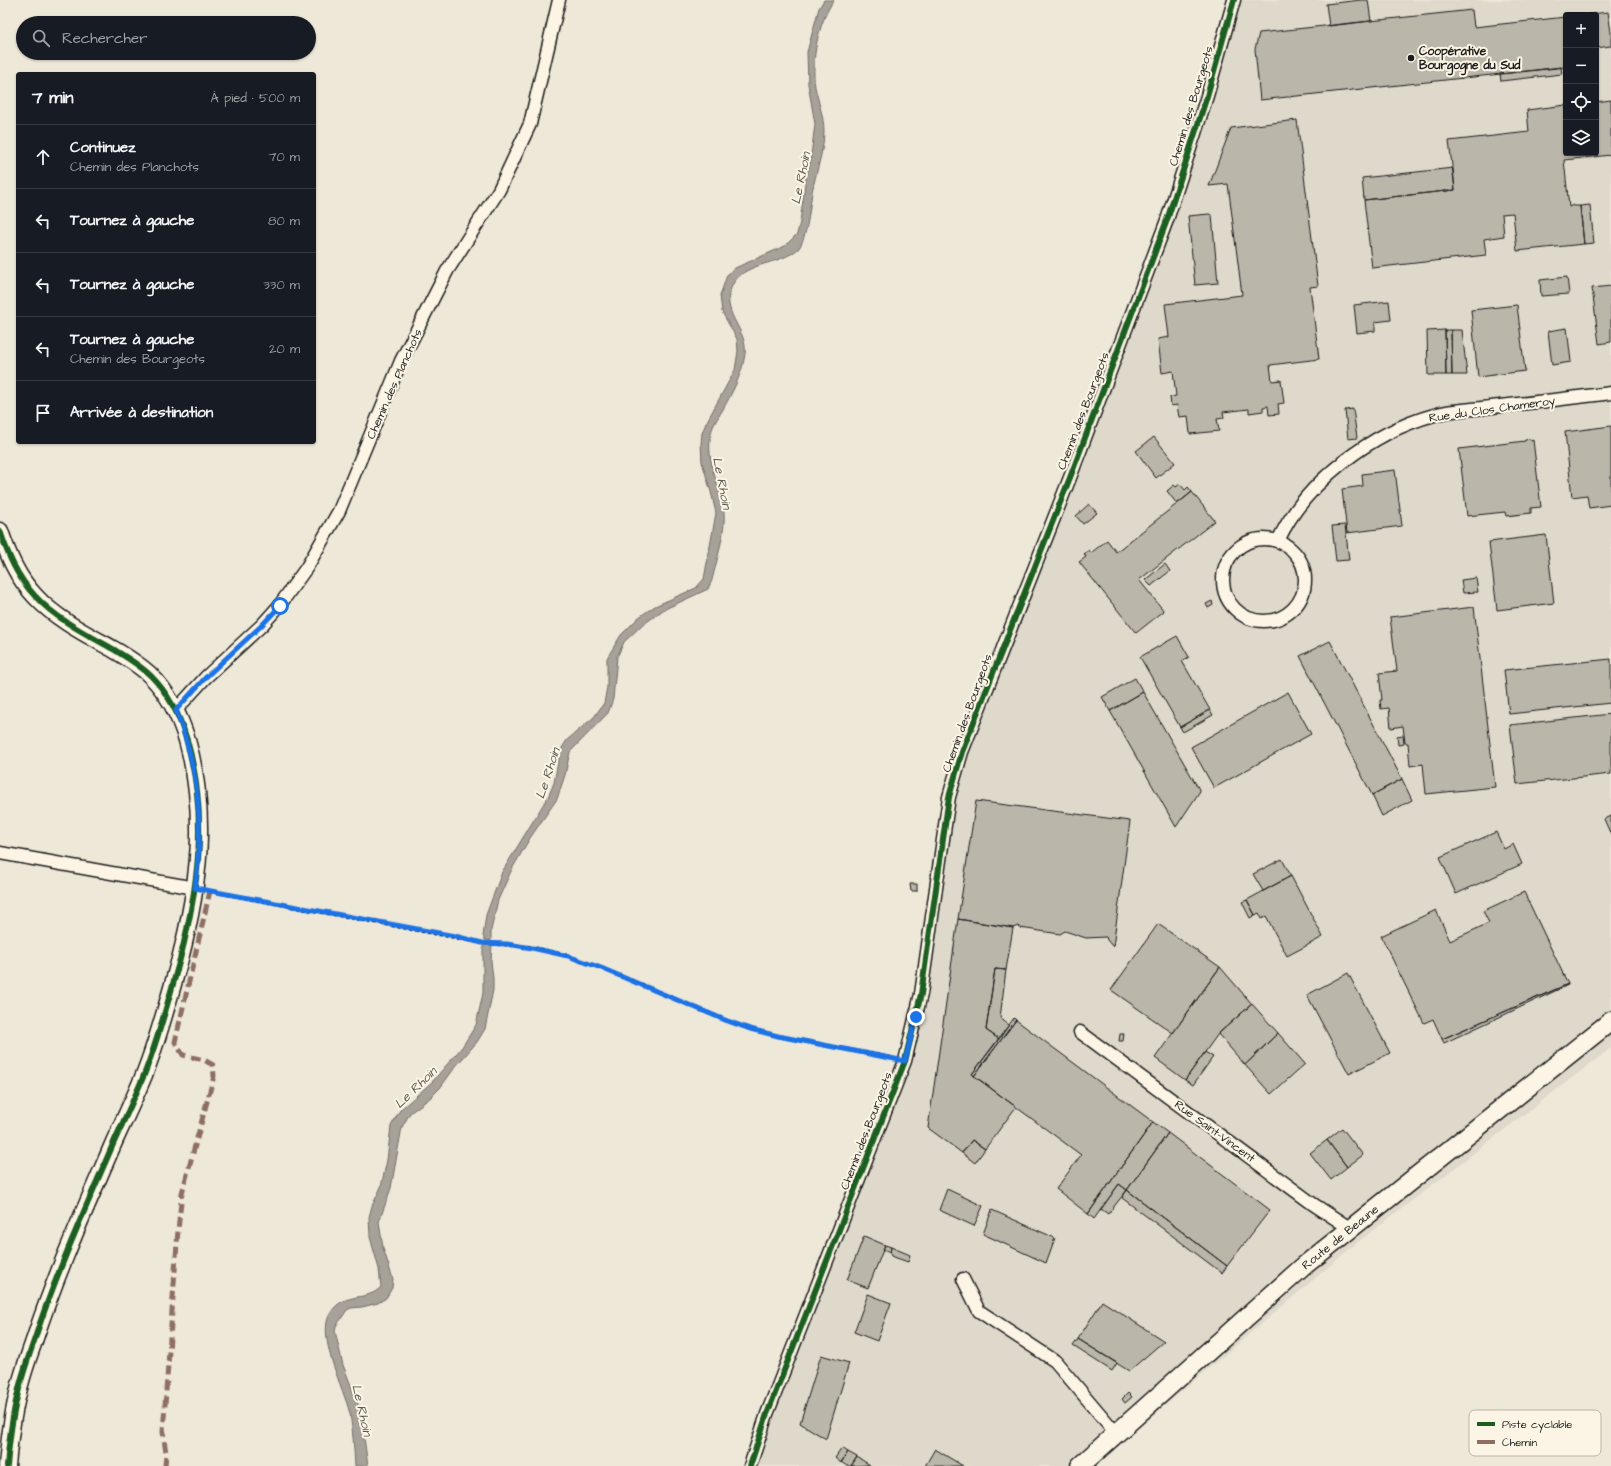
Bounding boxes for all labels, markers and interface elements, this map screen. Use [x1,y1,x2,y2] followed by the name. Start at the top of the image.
[1563,12,1599,156] map controls
[1563,12,1599,48] button: +
[16,16,316,60] search box
[30,27,52,49] icon: search
[62,28,147,49] text: Rechercher
[1419,43,1521,76] place label: Coopérative Bourgogne du Sud
[1165,44,1219,169] street label: Chemin des Bourgeots
[1563,48,1599,84] button: −
[1406,53,1416,63] marker: Coopérative Bourgogne du Sud
[1563,84,1599,120] button: locate
[32,86,74,110] text: 7 min
[210,89,300,107] text: À pied · 500 m
[1563,120,1599,156] button: layers
[70,137,136,158] text: Continuez
[32,146,54,168] icon: ahead
[268,148,300,166] text: 70 m
[787,149,816,206] water label: Le Rhoin
[70,158,199,176] text: Chemin des Planchots
[32,210,54,232] icon: left
[70,210,194,231] text: Tournez à gauche
[268,212,300,230] text: 80 m
[32,274,54,296] icon: left
[70,274,194,295] text: Tournez à gauche
[263,276,300,294] text: 330 m
[362,326,426,442] street label: Chemin des Planchots
[70,329,194,350] text: Tournez à gauche
[32,338,54,360] icon: left
[269,340,300,358] text: 20 m
[70,350,205,368] text: Chemin des Bourgeots
[1053,350,1115,473] street label: Chemin des Bourgeots
[1428,392,1557,428] street label: Rue du Clos Chameroy
[32,402,54,424] icon: arrive
[70,402,213,423] text: Arrivée à destination
[708,456,736,512] water label: Le Rhoin
[271,597,289,615] route start
[938,652,998,775] street label: Chemin des Bourgeots
[531,744,565,801] water label: Le Rhoin
[907,1008,925,1026] route end
[390,1062,442,1113] water label: Le Rhoin
[836,1070,898,1193] street label: Chemin des Bourgeots
[1171,1096,1259,1167] street label: Rue Saint-Vincent
[1298,1201,1383,1274] street label: Route de Beaune
[347,1383,377,1439] water label: Le Rhoin
[1469,1410,1601,1456] legend
[1502,1417,1572,1433] text: Piste cyclable
[1502,1435,1537,1450] text: Chemin

